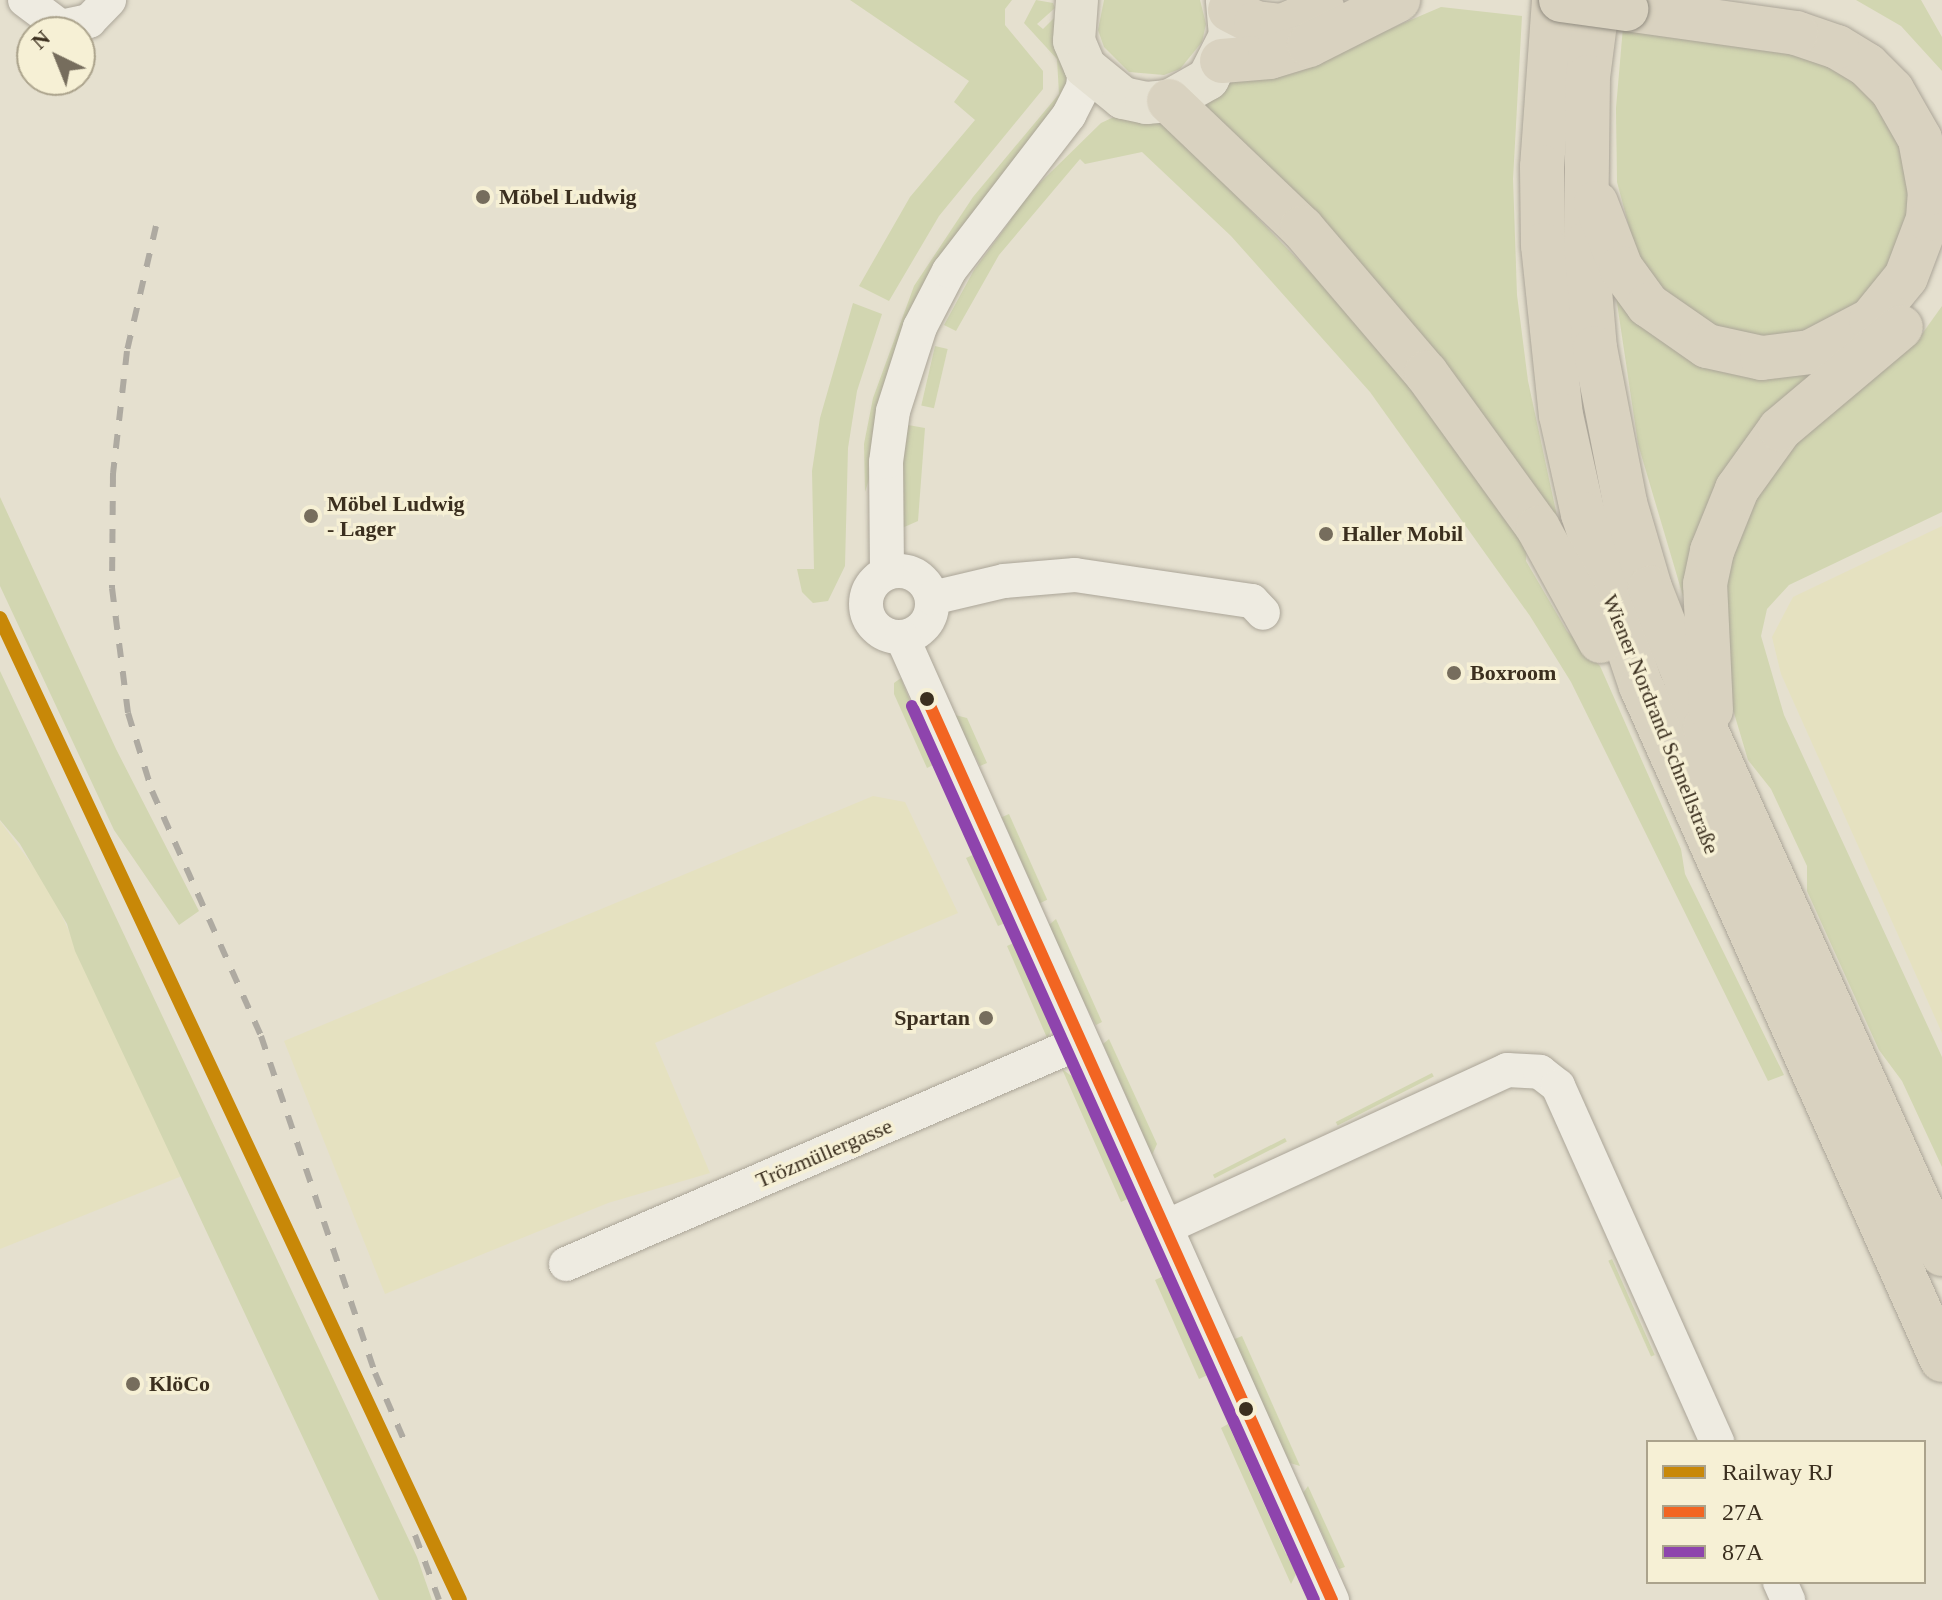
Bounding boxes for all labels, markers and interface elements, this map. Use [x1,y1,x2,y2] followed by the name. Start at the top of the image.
[16,16,96,96] north arrow
[26,25,55,54] text: N
[499,184,637,210] place label: Möbel Ludwig
[474,188,492,206] marker: Möbel Ludwig
[327,490,465,542] place label: Möbel Ludwig - Lager
[302,507,320,525] marker: Möbel Ludwig - Lager
[1342,521,1464,547] place label: Haller Mobil
[1317,525,1335,543] marker: Haller Mobil
[1597,590,1725,858] street label: Wiener Nordrand Schnellstraße
[1470,660,1556,686] place label: Boxroom
[1445,664,1463,682] marker: Boxroom
[919,691,935,707] unlabelled marker
[894,1005,970,1031] place label: Spartan
[977,1009,995,1027] marker: Spartan
[752,1112,896,1194] street label: Trözmüllergasse
[149,1371,210,1397] place label: KlöCo
[124,1375,142,1393] marker: KlöCo
[1238,1401,1254,1417] unlabelled marker
[1646,1440,1926,1584] legend
[1722,1459,1833,1485] text: Railway RJ
[1722,1499,1763,1525] text: 27A
[1722,1539,1763,1565] text: 87A

